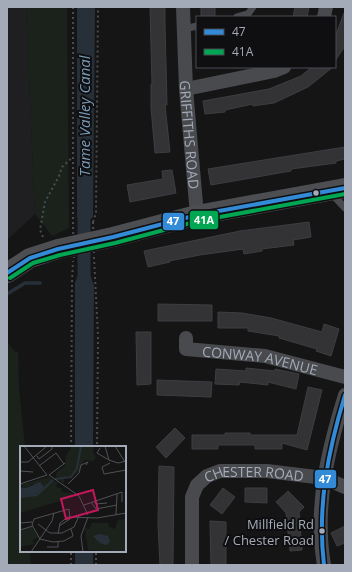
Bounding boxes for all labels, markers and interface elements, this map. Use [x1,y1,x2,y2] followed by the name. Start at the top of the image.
[196,16,336,68] legend
[232,23,246,40] text: 47
[232,43,254,60] text: 41A
[74,54,94,177] water label: Tame Valley Canal
[176,80,204,190] street label: GRIFFITHS ROAD
[311,188,321,198] unlabelled marker
[189,210,219,230] line badge: 41A
[162,212,185,231] line badge: 47
[194,212,214,227] text: 41A
[167,213,179,228] text: 47
[202,341,320,379] street label: CONWAY AVENUE
[20,446,126,552] inset map
[201,461,305,486] street label: CHESTER ROAD
[314,469,337,489] line badge: 47
[319,471,331,486] text: 47
[225,515,314,549] place label: Millfield Rd / Chester Road
[317,526,327,536] marker: Millfield Rd / Chester Road

